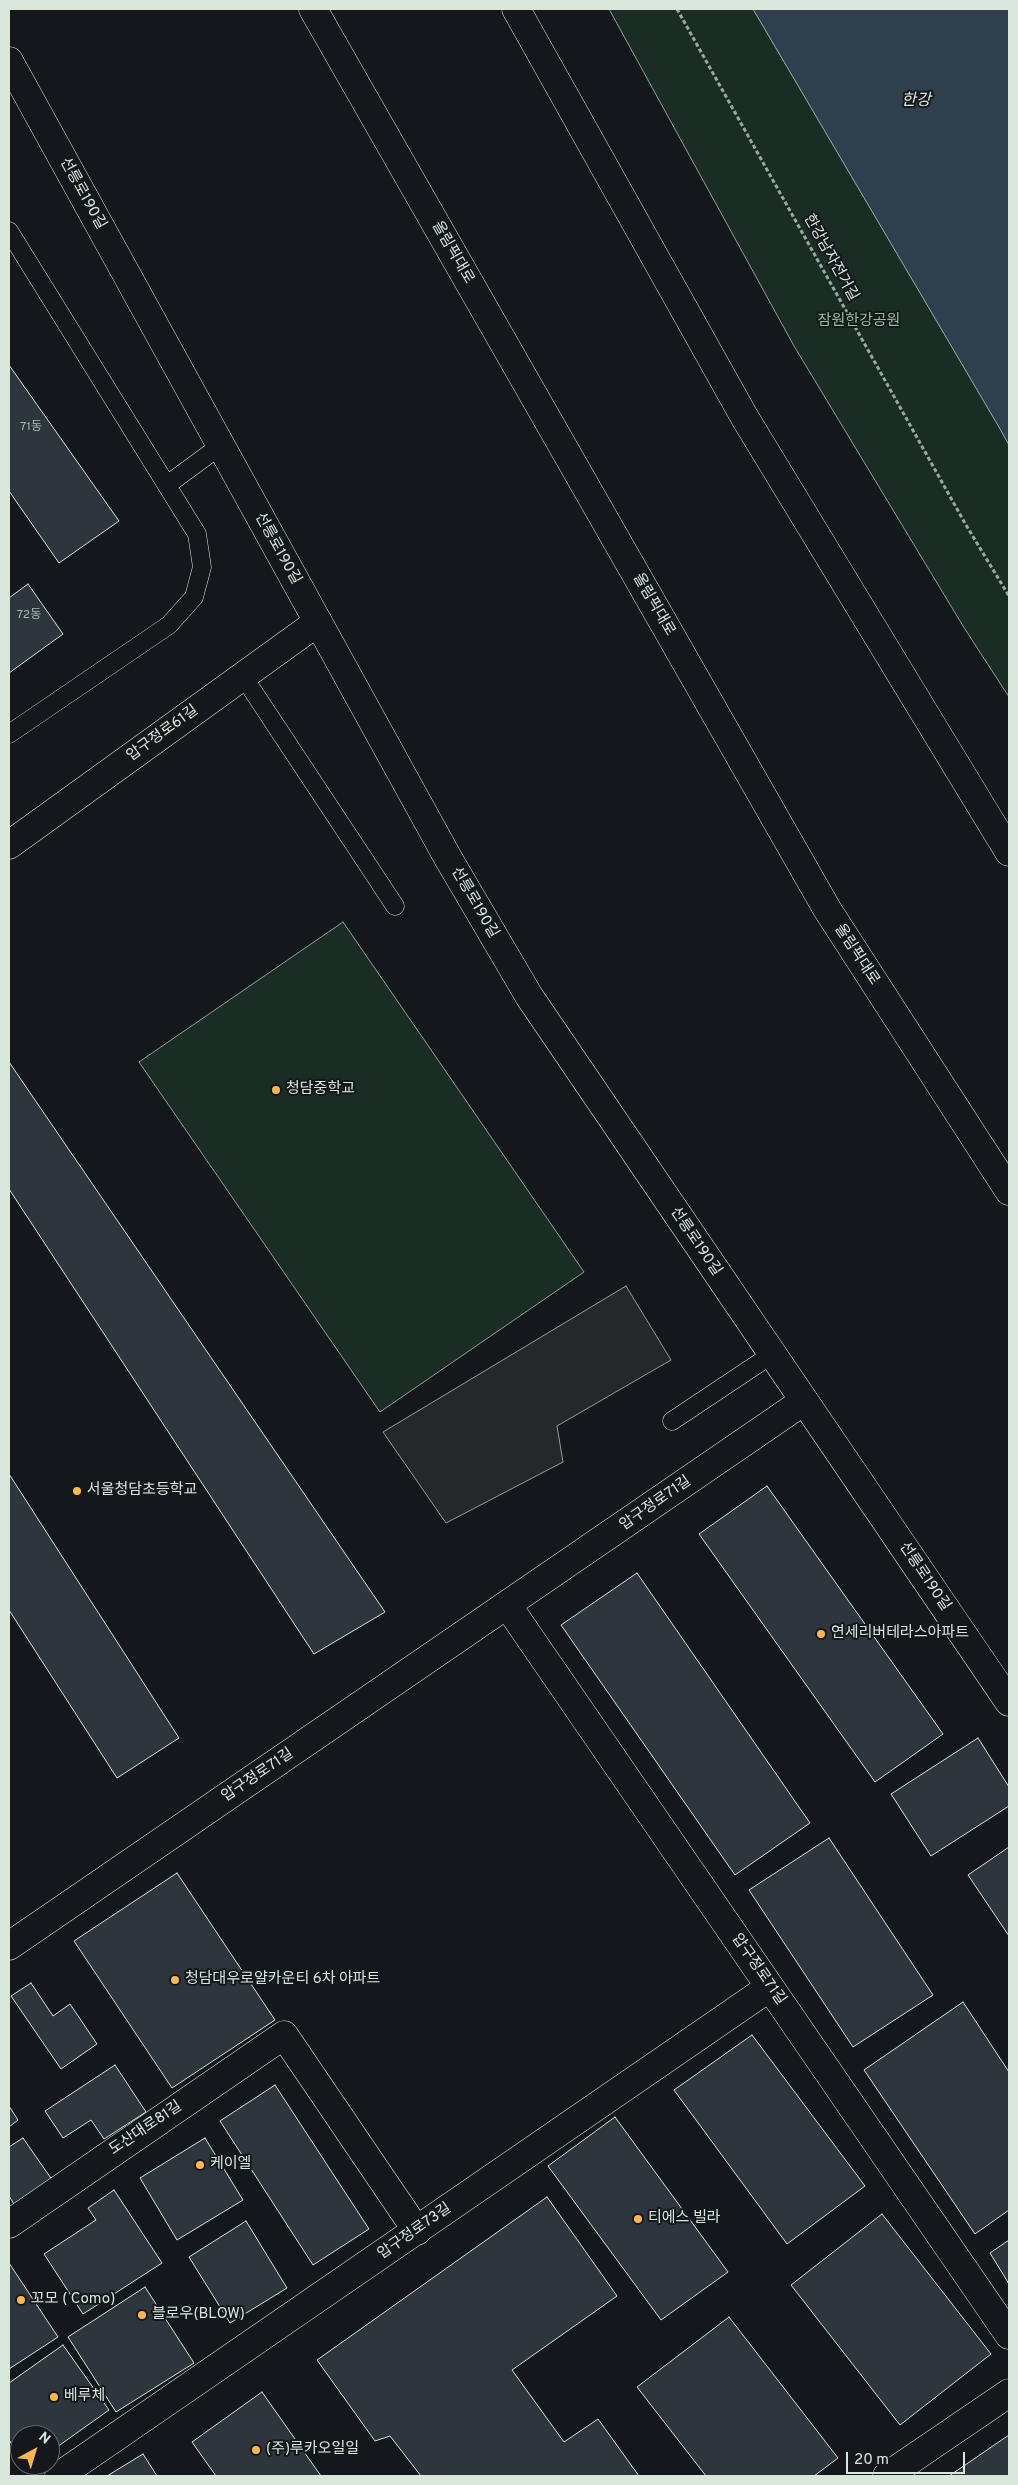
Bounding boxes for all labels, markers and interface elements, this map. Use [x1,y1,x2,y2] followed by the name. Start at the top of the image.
[901,92,931,112] water label: 한강
[55,155,109,233] street label: 선릉로190길
[799,211,861,305] street label: 한강남자전거길
[427,219,477,287] street label: 올림픽대로
[818,313,900,331] park label: 잠원한강공원
[20,421,42,435] house number: 71동
[250,510,304,588] street label: 선릉로190길
[628,571,678,639] street label: 올림픽대로
[17,609,41,623] house number: 72동
[124,702,202,766] street label: 압구정로61길
[446,864,502,942] street label: 선릉로190길
[830,921,882,989] street label: 올림픽대로
[286,1081,355,1099] place label: 청담중학교
[270,1084,282,1096] marker: 청담중학교
[665,1204,725,1280] street label: 선릉로190길
[617,1473,695,1535] street label: 압구정로71길
[87,1482,197,1500] place label: 서울청담초등학교
[71,1485,83,1497] marker: 서울청담초등학교
[894,1539,954,1615] street label: 선릉로190길
[831,1625,969,1643] place label: 연세리버테라스아파트
[815,1628,827,1640] marker: 연세리버테라스아파트
[219,1745,297,1807] street label: 압구정로71길
[727,1931,789,2009] street label: 압구정로71길
[185,1971,380,1989] place label: 청담대우로얄카운티 6차 아파트
[169,1974,181,1986] marker: 청담대우로얄카운티 6차 아파트
[106,2098,186,2160] street label: 도산대로81길
[210,2156,251,2174] place label: 케이엘
[194,2159,206,2171] marker: 케이엘
[375,2200,455,2264] street label: 압구정로73길
[648,2210,721,2228] place label: 티에스 빌라
[632,2213,644,2225] marker: 티에스 빌라
[31,2291,115,2309] place label: 꼬모 ( Como)
[15,2294,27,2306] marker: 꼬모 ( Como)
[152,2306,245,2324] place label: 블로우(BLOW)
[136,2309,148,2321] marker: 블로우(BLOW)
[64,2388,105,2406] place label: 베루체
[48,2391,60,2403] marker: 베루체
[10,2425,60,2475] north arrow
[35,2429,53,2449] text: N
[266,2441,359,2459] place label: (주)루카오일일
[848,2442,967,2474] scale bar
[250,2444,262,2456] marker: (주)루카오일일
[854,2451,889,2470] text: 20 m

